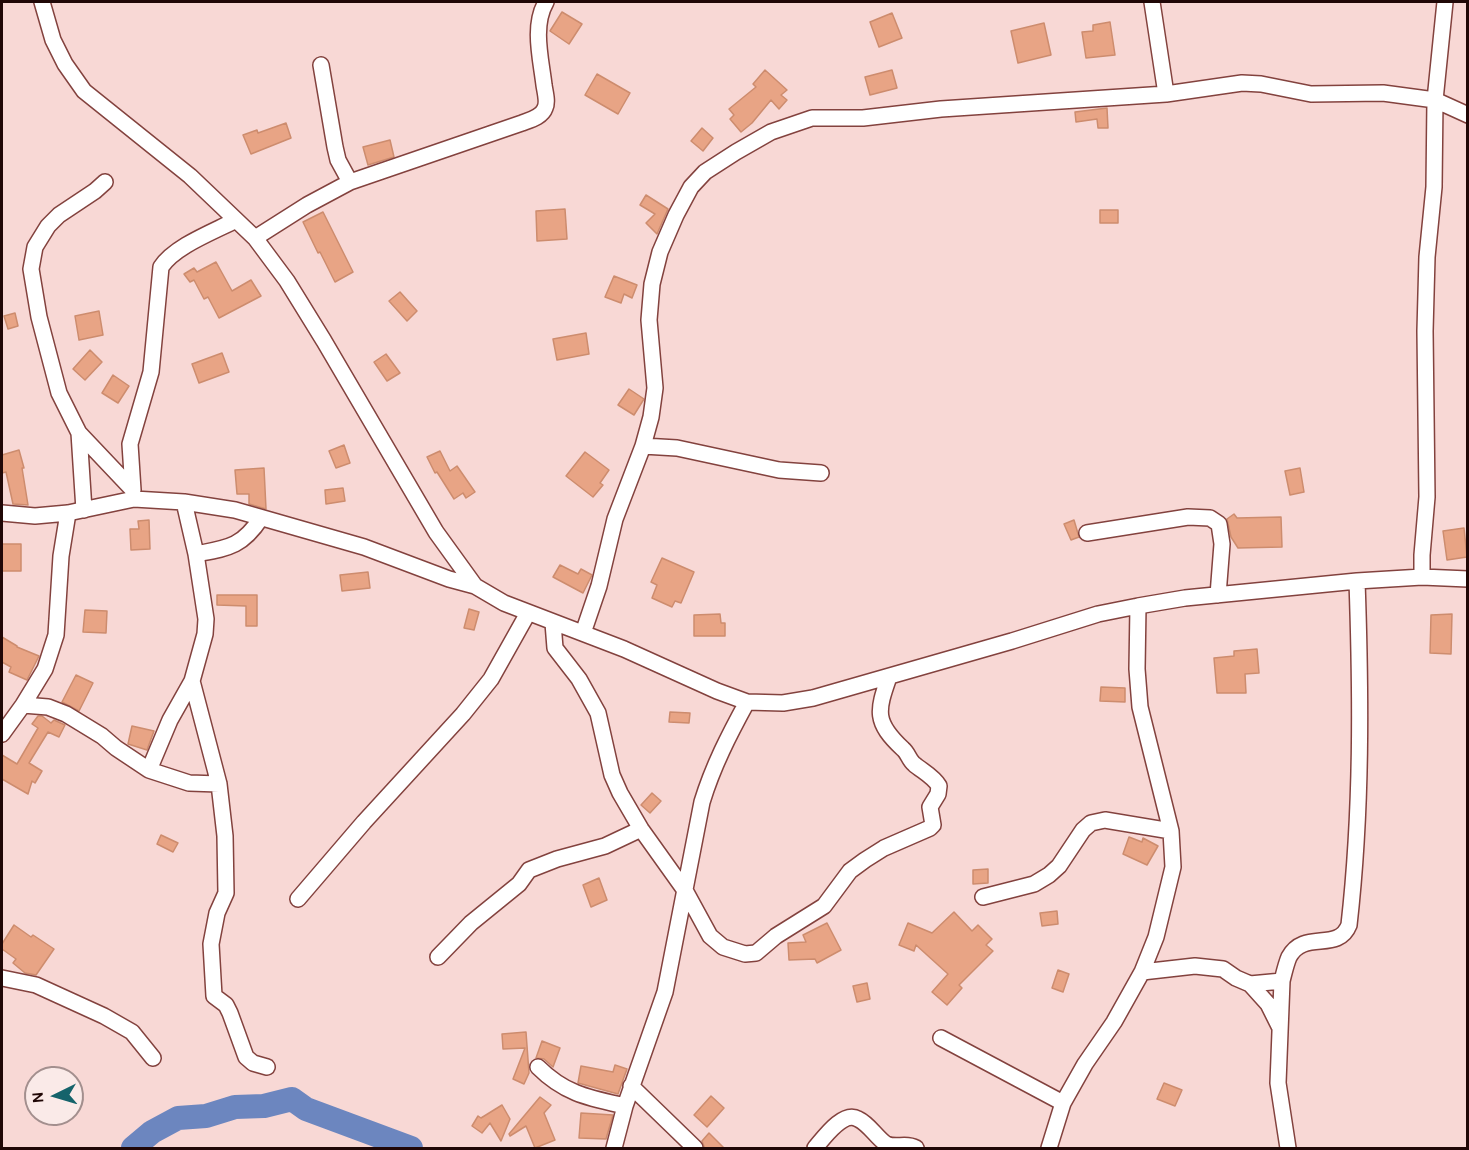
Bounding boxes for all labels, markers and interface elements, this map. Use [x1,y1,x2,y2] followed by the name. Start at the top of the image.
[24,1066,84,1126] north arrow
[28,1091,48,1104] text: N

